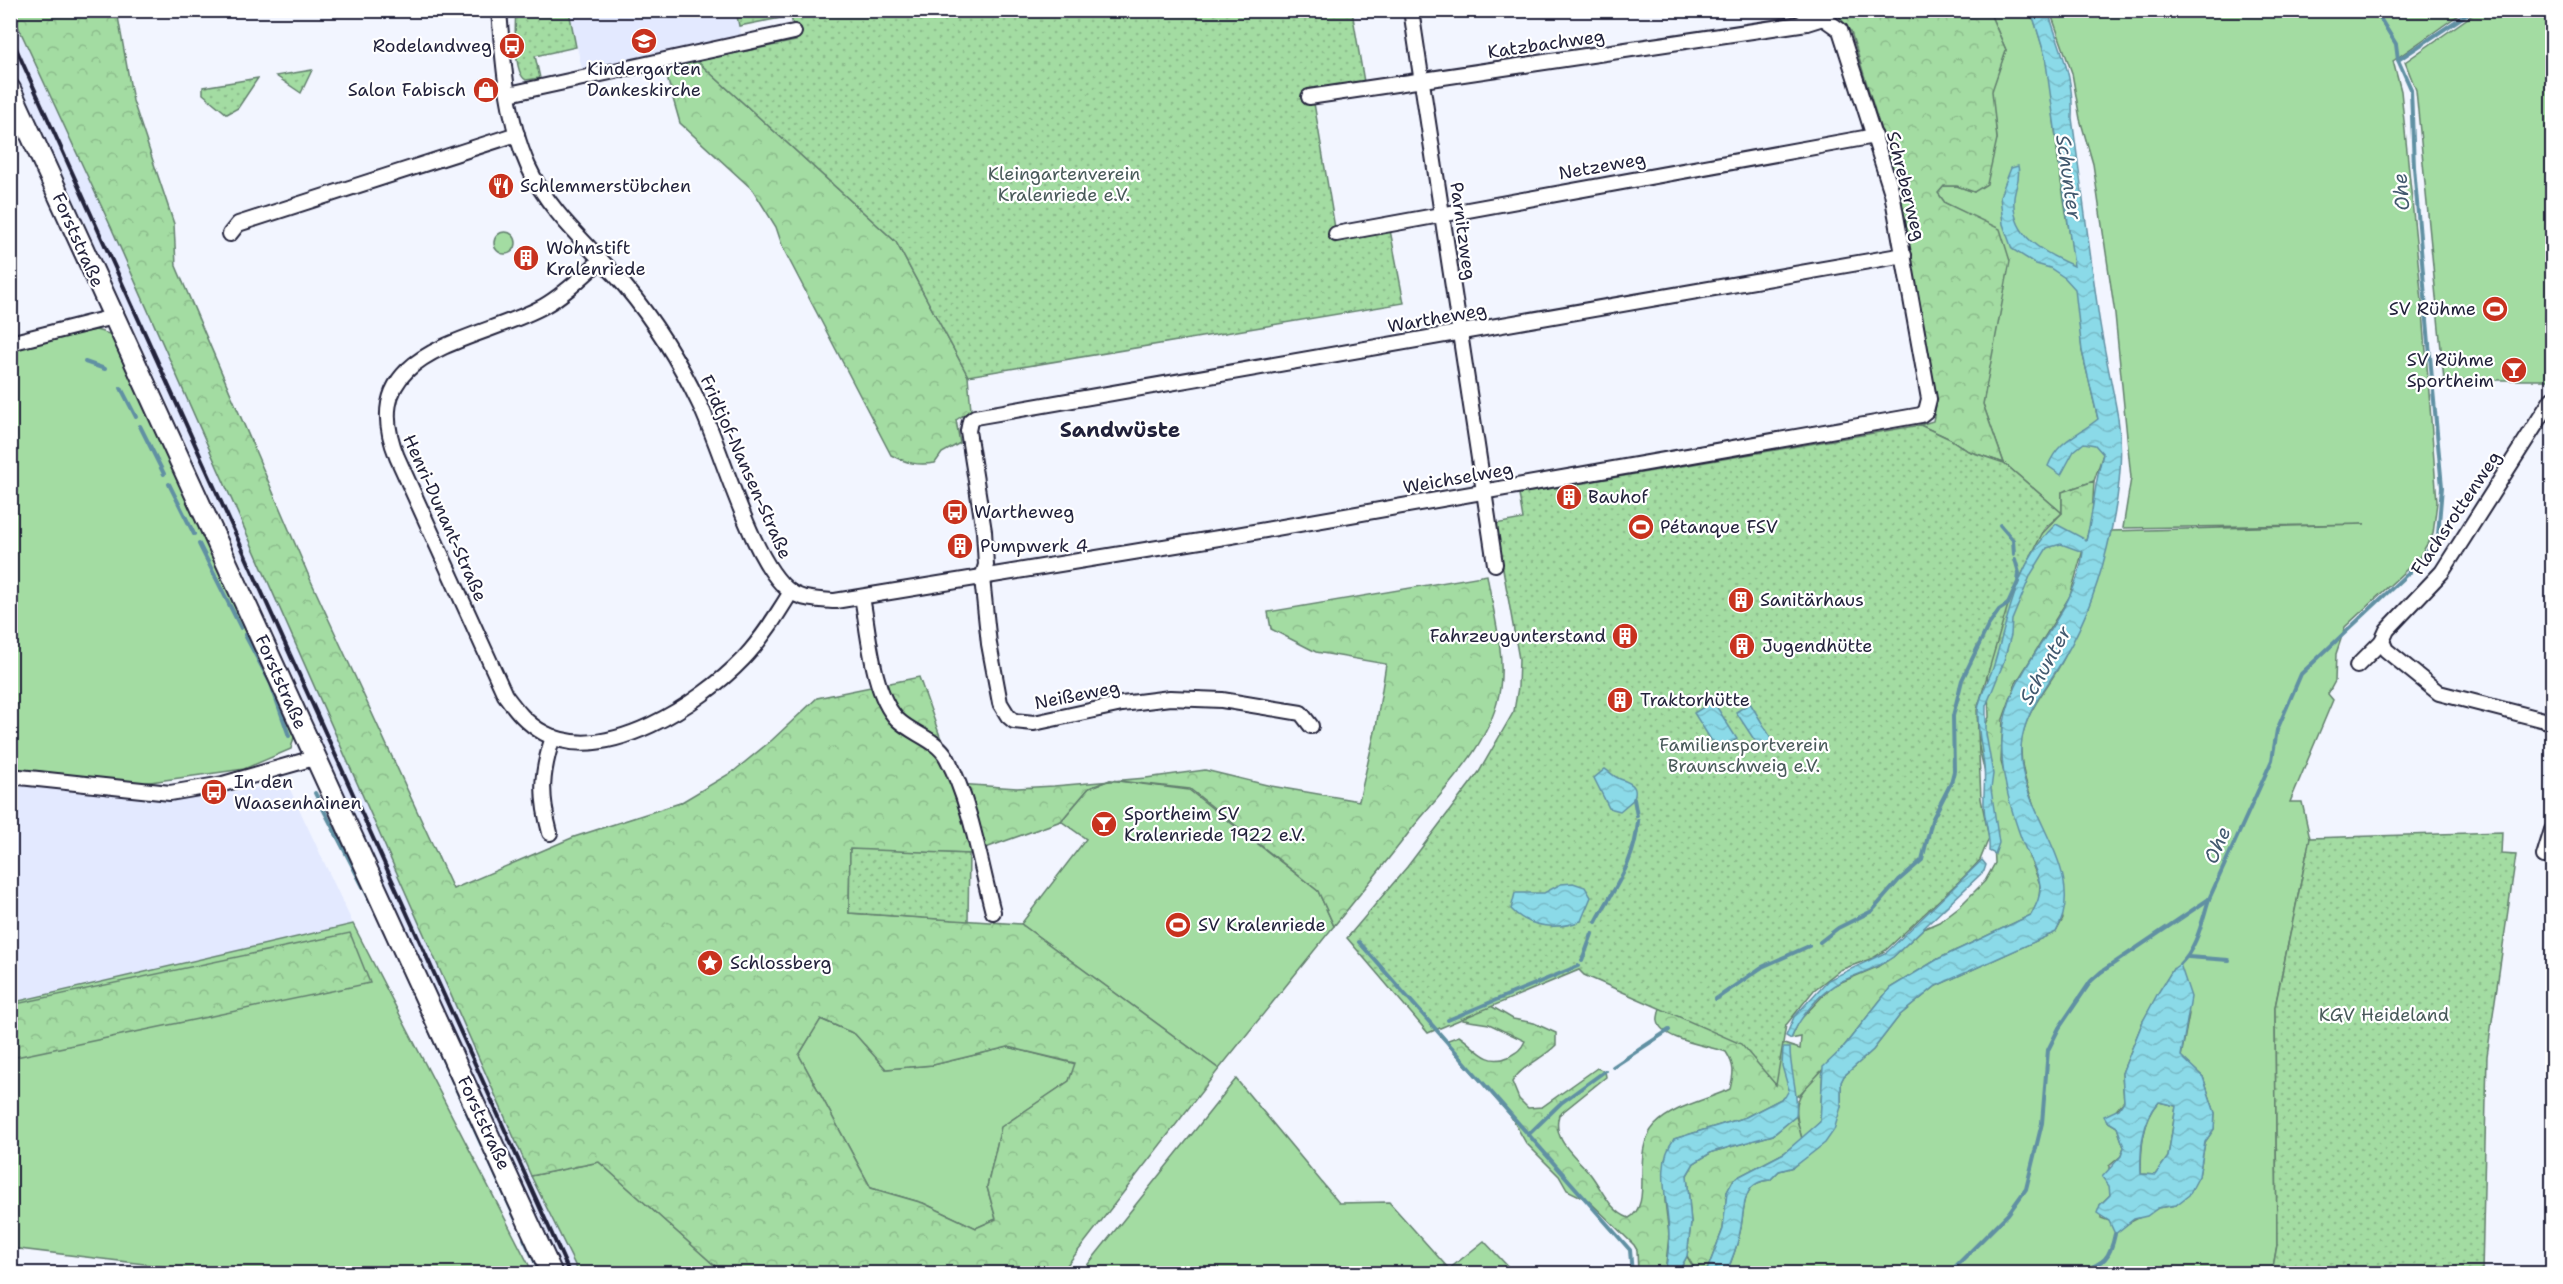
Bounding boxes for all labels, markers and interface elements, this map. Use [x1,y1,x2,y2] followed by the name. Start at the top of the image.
[1486,24,1606,64] street label: Katzbachweg
[629,26,659,56] school or university icon: Kindergarten Dankeskirche
[497,31,527,61] bus stop icon: Rodelandweg
[373,34,492,58] place label: Rodelandweg
[587,57,701,102] place label: Kindergarten Dankeskirche
[471,75,501,105] shop icon: Salon Fabisch
[348,78,466,102] place label: Salon Fabisch
[1881,129,1931,243] street label: Schreberweg
[2050,133,2088,222] water label: Schunter
[1557,147,1647,185] street label: Netzeweg
[988,162,1140,207] park label: Kleingartenverein Kralenriede e.V.
[486,171,516,201] restaurant icon: Schlemmerstübchen
[2386,172,2416,212] water label: Ohe
[520,174,691,198] place label: Schlemmerstübchen
[1444,180,1482,282] street label: Parnitzweg
[47,189,109,291] street label: Forststraße
[546,236,646,281] place label: Wohnstift Kralenriede
[511,243,541,273] building icon: Wohnstift Kralenriede
[2480,294,2510,324] sports icon: SV Rühme
[1385,297,1489,339] street label: Wartheweg
[2389,297,2476,321] place label: SV Rühme
[2407,348,2494,393] place label: SV Rühme Sportheim
[2499,355,2529,385] bar icon: SV Rühme Sportheim
[695,371,797,563] street label: Fridtjof-Nansen-Straße
[1060,416,1180,444] district label: Sandwüste
[397,431,493,605] street label: Henri-Dunant-Straße
[2406,446,2506,580] street label: Flachsrottenweg
[1401,457,1515,499] street label: Weichselweg
[1554,482,1584,512] building icon: Bauhof
[1588,485,1648,509] place label: Bauhof
[940,497,970,527] bus stop icon: Wartheweg
[974,500,1074,524] place label: Wartheweg
[1626,512,1656,542] sports icon: Pétanque FSV
[1660,515,1778,539] place label: Pétanque FSV
[945,531,975,561] building icon: Pumpwerk 4
[980,534,1088,558] place label: Pumpwerk 4
[1726,585,1756,615] building icon: Sanitärhaus
[1760,588,1864,612] place label: Sanitärhaus
[1610,621,1640,651] building icon: Fahrzeugunterstand
[2013,621,2077,709] water label: Schunter
[1430,624,1606,648] place label: Fahrzeugunterstand
[250,631,312,733] street label: Forststraße
[1727,631,1757,661] building icon: Jugendhütte
[1762,634,1873,658] place label: Jugendhütte
[1032,675,1122,715] street label: Neißeweg
[1605,685,1635,715] building icon: Traktorhütte
[1640,688,1750,712] place label: Traktorhütte
[1659,733,1829,778] park label: Familiensportverein Braunschweig e.V.
[234,770,361,815] place label: In den Waasenhainen
[199,777,229,807] bus stop icon: In den Waasenhainen
[1124,802,1305,847] place label: Sportheim SV Kralenriede 1922 e.V.
[1089,809,1119,839] bar icon: Sportheim SV Kralenriede 1922 e.V.
[2197,822,2237,868] water label: Ohe
[1163,910,1193,940] sports icon: SV Kralenriede
[1198,913,1326,937] place label: SV Kralenriede
[695,948,725,978] place icon: Schlossberg
[730,951,832,975] place label: Schlossberg
[2319,1003,2449,1027] park label: KGV Heideland
[452,1072,516,1174] street label: Forststraße

